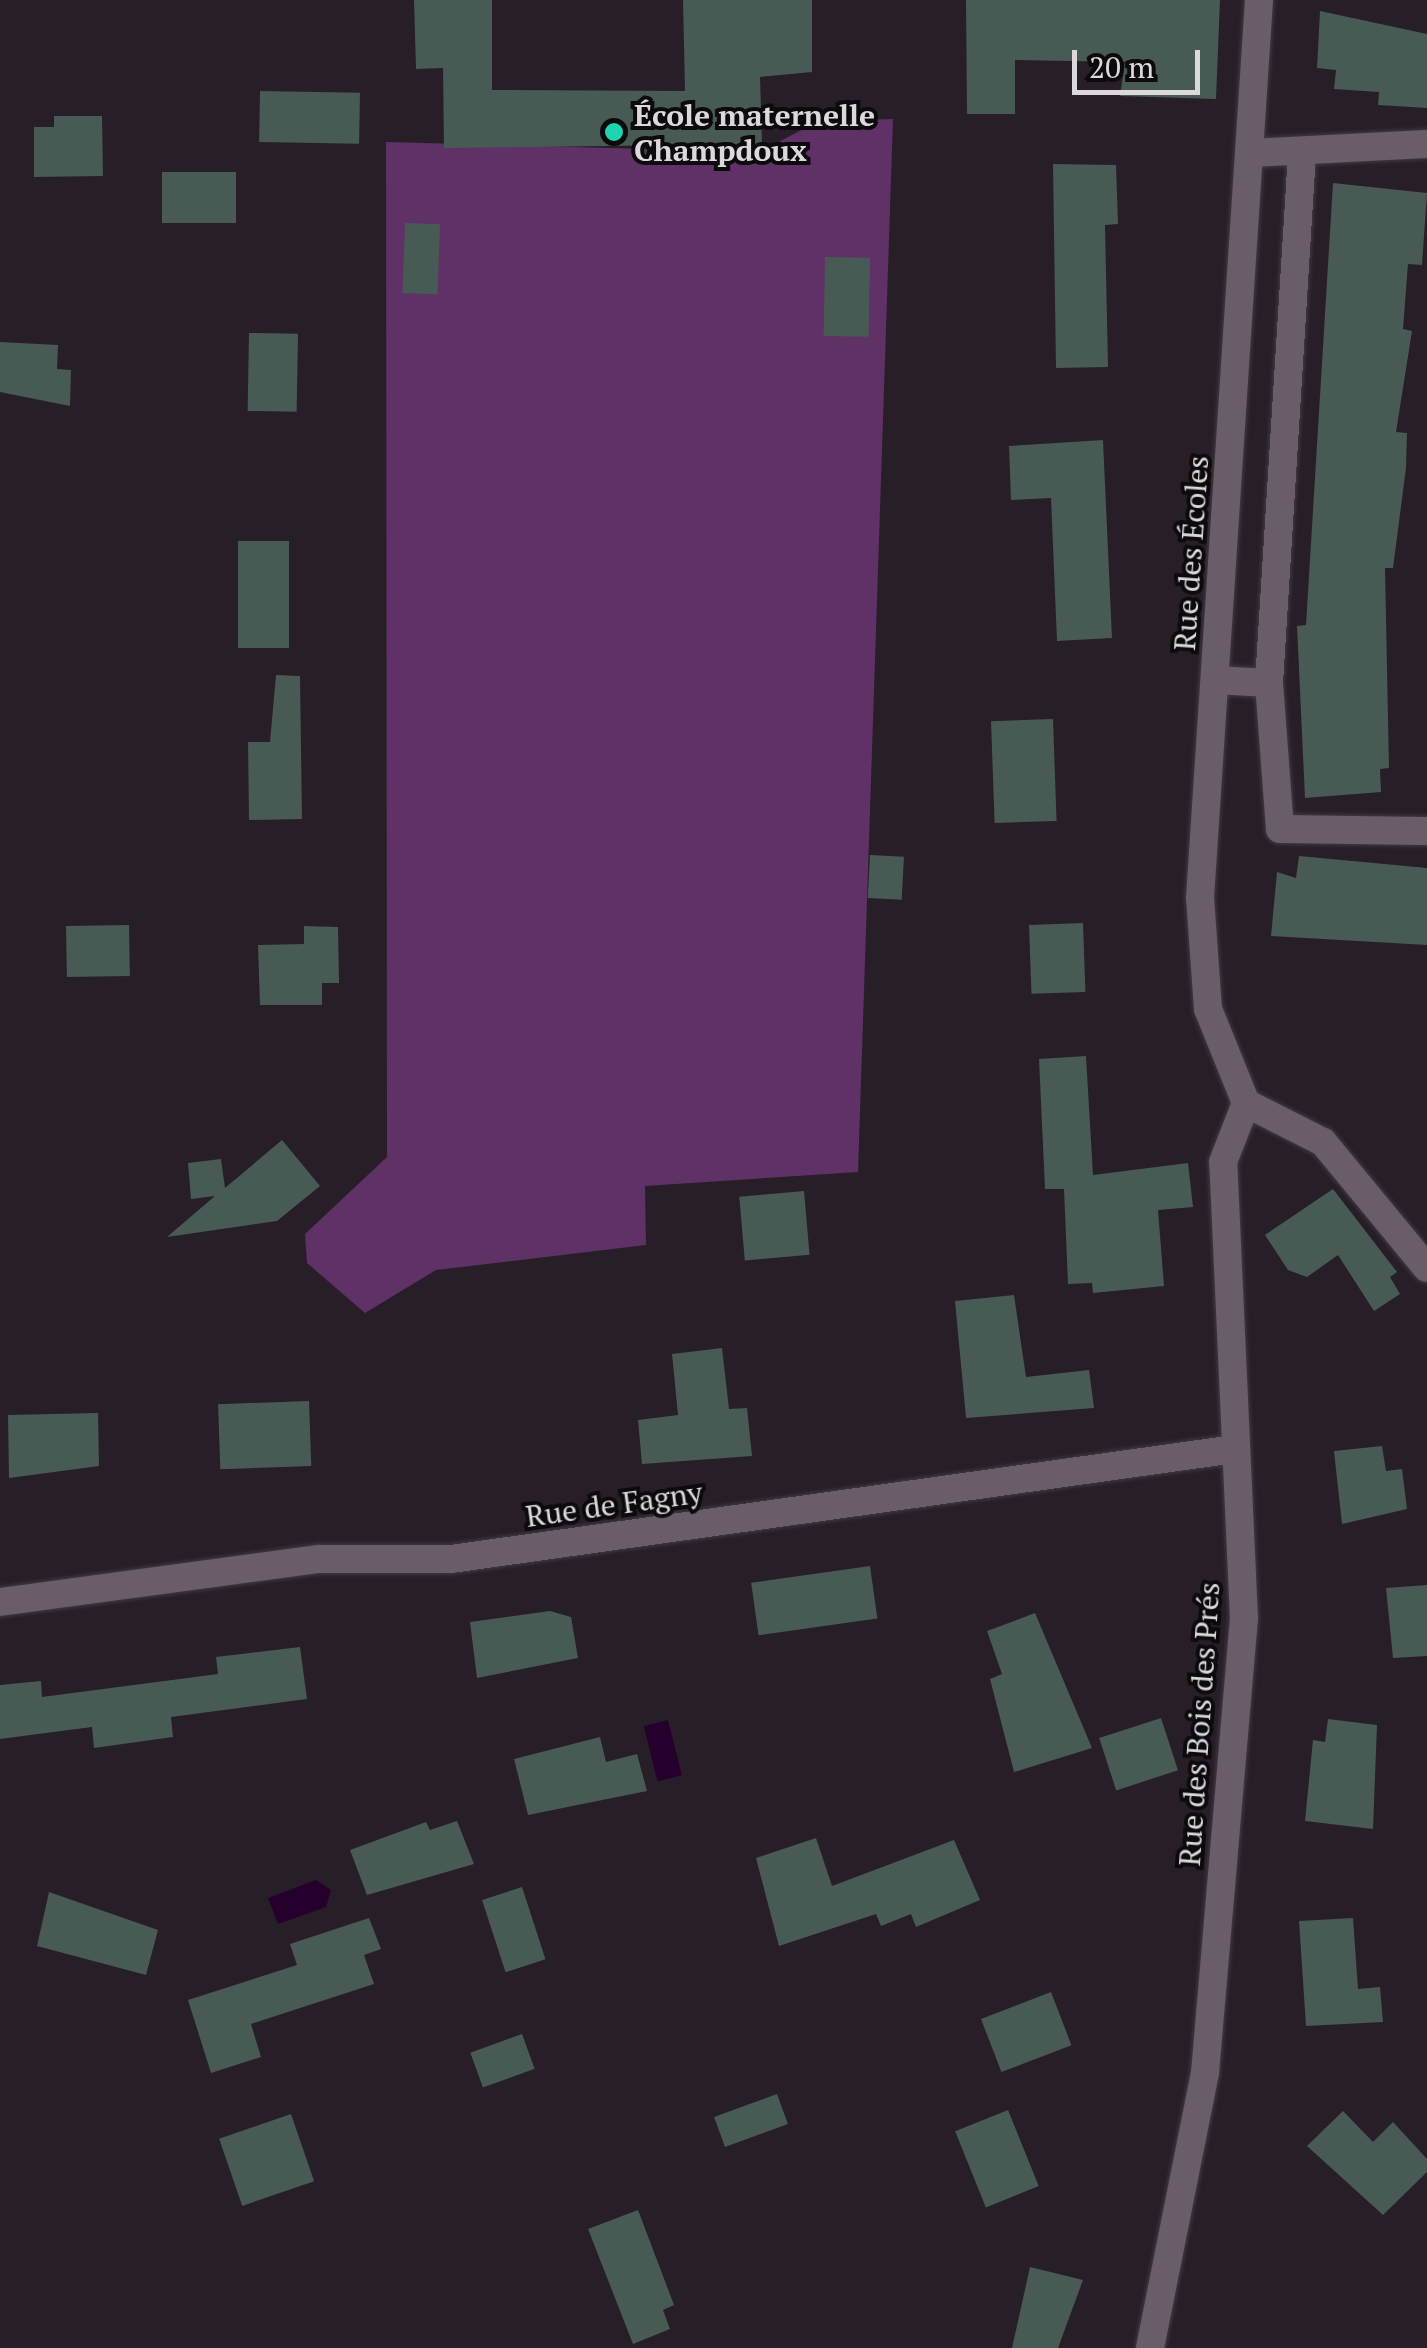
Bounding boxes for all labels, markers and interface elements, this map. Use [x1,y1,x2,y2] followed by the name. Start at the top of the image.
[1077,30,1204,92] scale bar
[1089,47,1154,87] text: 20 m
[634,97,875,168] place label: École maternelle Champdoux
[603,121,625,143] marker: École maternelle Champdoux
[1166,454,1216,652] street label: Rue des Écoles
[523,1474,705,1534] street label: Rue de Fagny
[1171,1581,1227,1867] street label: Rue des Bois des Prés

